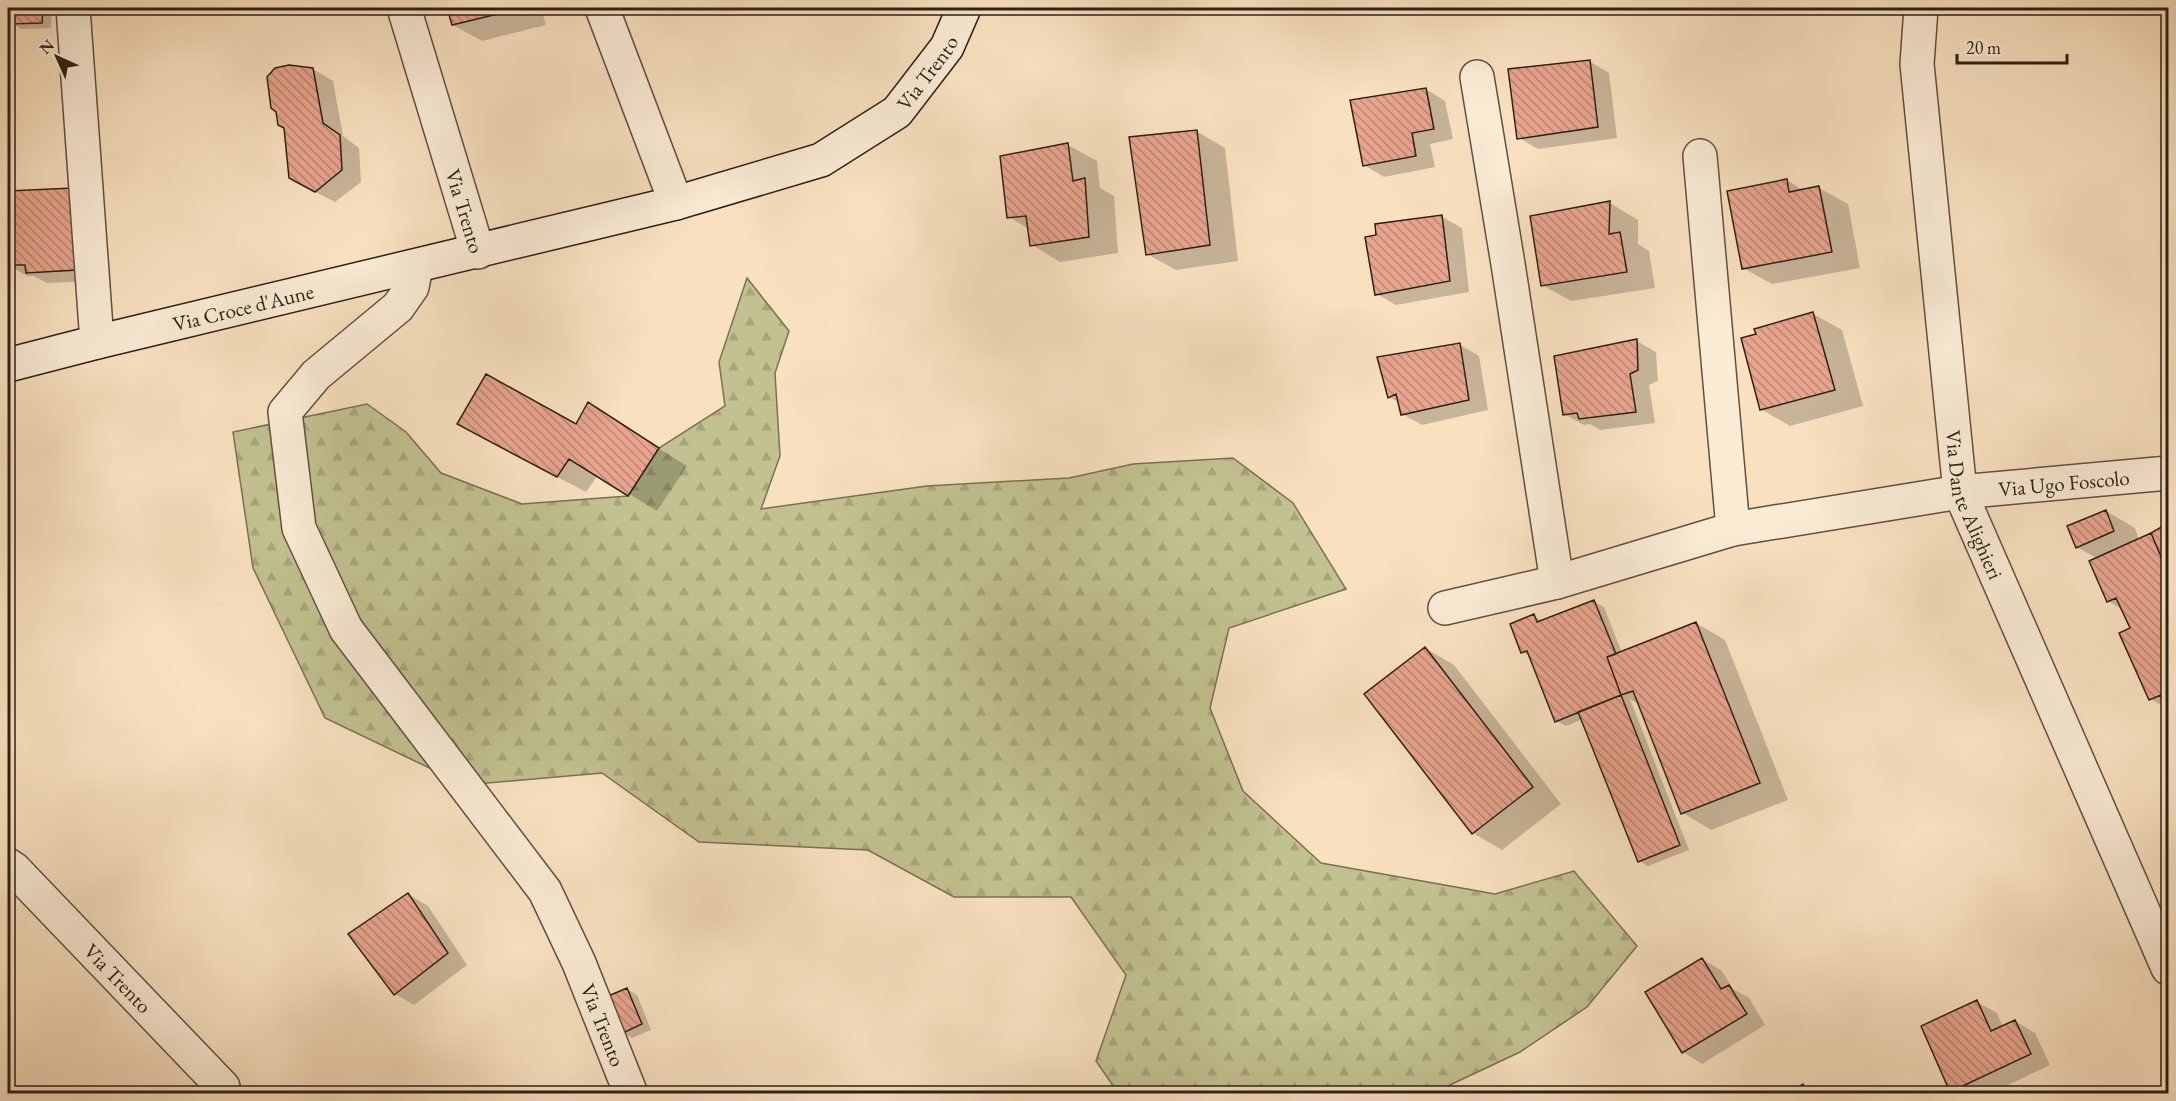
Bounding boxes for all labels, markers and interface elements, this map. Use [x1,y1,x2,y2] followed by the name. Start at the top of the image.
[27,27,87,87] north arrow
[1957,27,2066,65] scale bar
[890,32,964,115] street label: Via Trento
[35,35,59,59] text: N
[1966,36,2001,59] text: 20 m
[440,165,491,256] street label: Via Trento
[170,277,316,337] street label: Via Croce d'Aune
[1940,429,2010,583] street label: Via Dante Alighieri
[1997,463,2131,502] street label: Via Ugo Foscolo
[79,937,158,1019] street label: Via Trento
[575,980,632,1070] street label: Via Trento

